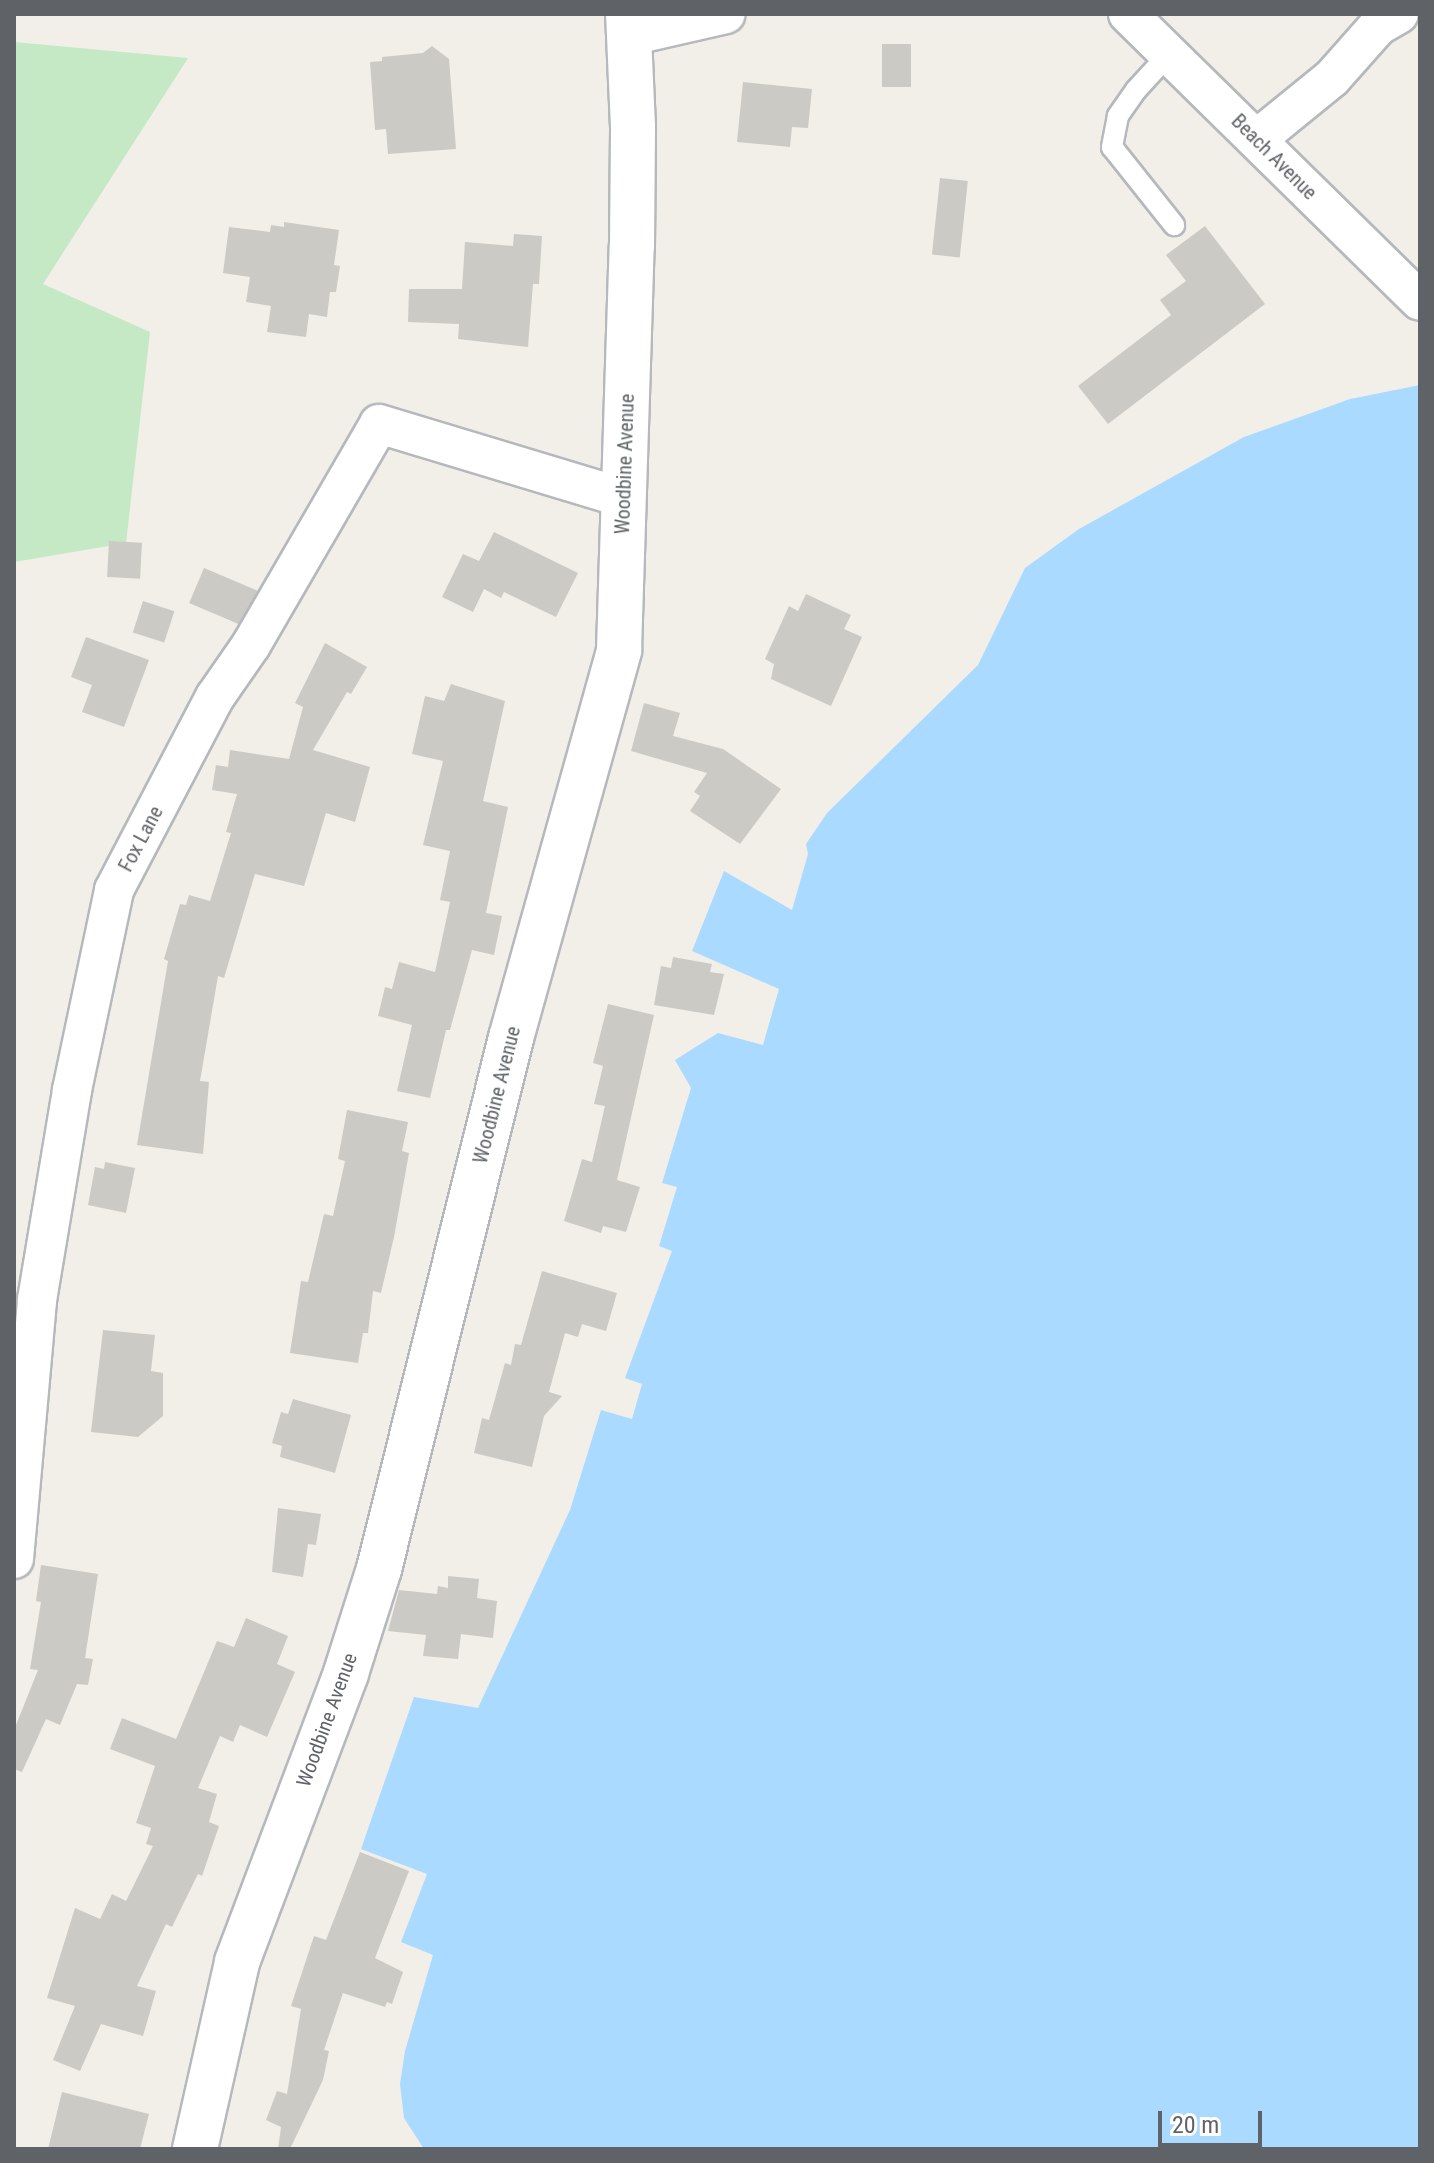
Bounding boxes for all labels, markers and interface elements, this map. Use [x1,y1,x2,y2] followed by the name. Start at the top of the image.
[1226,109,1322,205] street label: Beach Avenue
[611,393,639,535] street label: Woodbine Avenue
[114,802,168,876] street label: Fox Lane
[468,1024,526,1166] street label: Woodbine Avenue
[292,1650,362,1790] street label: Woodbine Avenue
[1162,2095,1266,2145] scale bar
[1172,2111,1219,2139] text: 20 m

